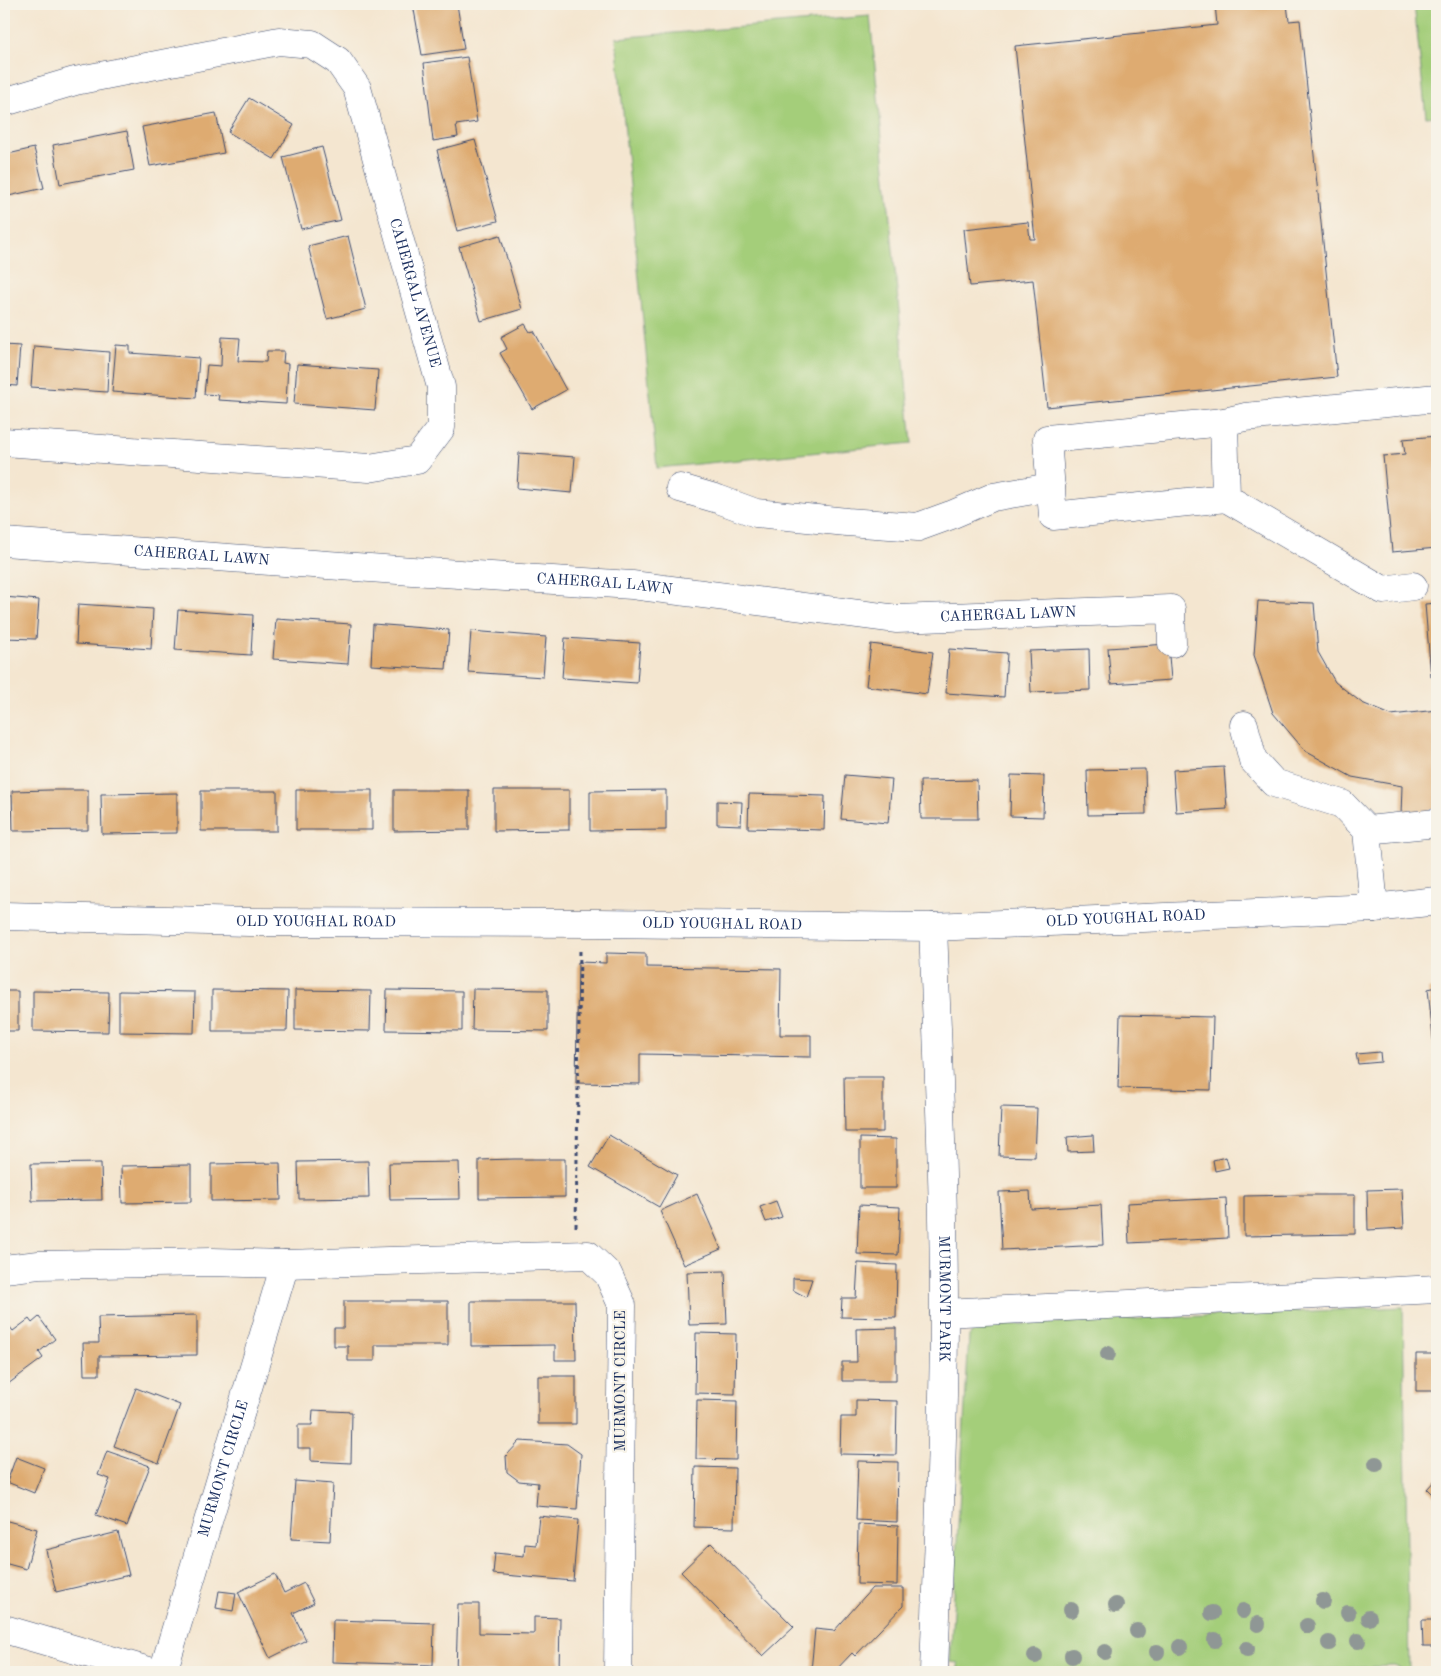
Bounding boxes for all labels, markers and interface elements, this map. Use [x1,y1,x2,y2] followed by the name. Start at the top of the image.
[386,217,443,369] street label: CAHERGAL AVENUE
[133,544,271,568] street label: CAHERGAL LAWN
[536,571,674,598] street label: CAHERGAL LAWN
[940,605,1077,625] street label: CAHERGAL LAWN
[1045,908,1206,930] street label: OLD YOUGHAL ROAD
[236,914,396,930] street label: OLD YOUGHAL ROAD
[642,916,802,933] street label: OLD YOUGHAL ROAD
[936,1235,952,1363] street label: MURMONT PARK
[614,1310,629,1452] street label: MURMONT CIRCLE
[196,1399,251,1539] street label: MURMONT CIRCLE

